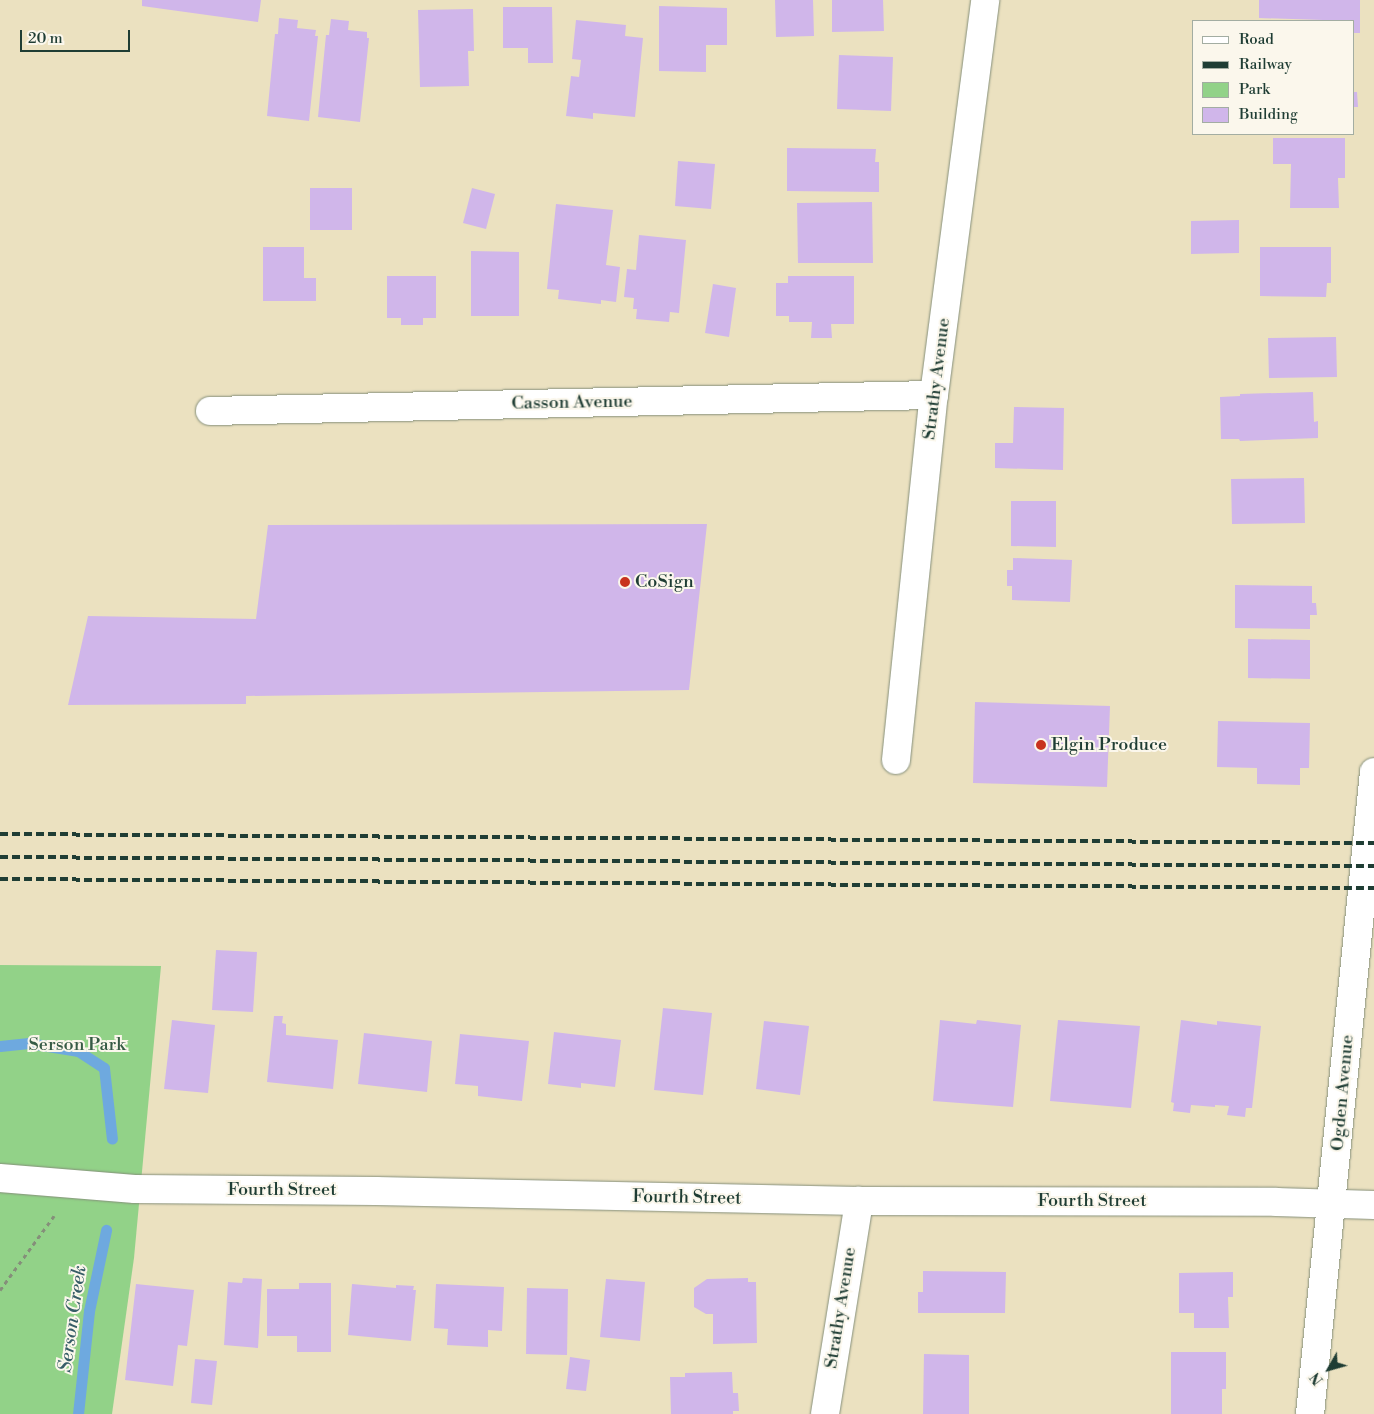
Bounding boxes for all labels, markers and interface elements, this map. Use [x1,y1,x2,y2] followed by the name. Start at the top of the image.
[22,20,132,52] scale bar
[1192,20,1354,135] legend
[28,29,63,48] text: 20 m
[1239,30,1274,49] text: Road
[1239,55,1292,74] text: Railway
[1239,80,1270,99] text: Park
[1239,105,1298,124] text: Building
[919,317,955,441] street label: Strathy Avenue
[511,391,633,415] street label: Casson Avenue
[635,571,694,593] place label: CoSign
[619,576,631,588] marker: CoSign
[1051,734,1167,756] place label: Elgin Produce
[1035,739,1047,751] marker: Elgin Produce
[28,1034,126,1056] park label: Serson Park
[1327,1034,1359,1152] street label: Ogden Avenue
[227,1179,337,1201] street label: Fourth Street
[632,1186,742,1210] street label: Fourth Street
[1037,1190,1147,1212] street label: Fourth Street
[821,1246,861,1370] street label: Strathy Avenue
[54,1264,92,1374] water label: Serson Creek
[1304,1344,1354,1394] north arrow
[1307,1368,1328,1388] text: N

